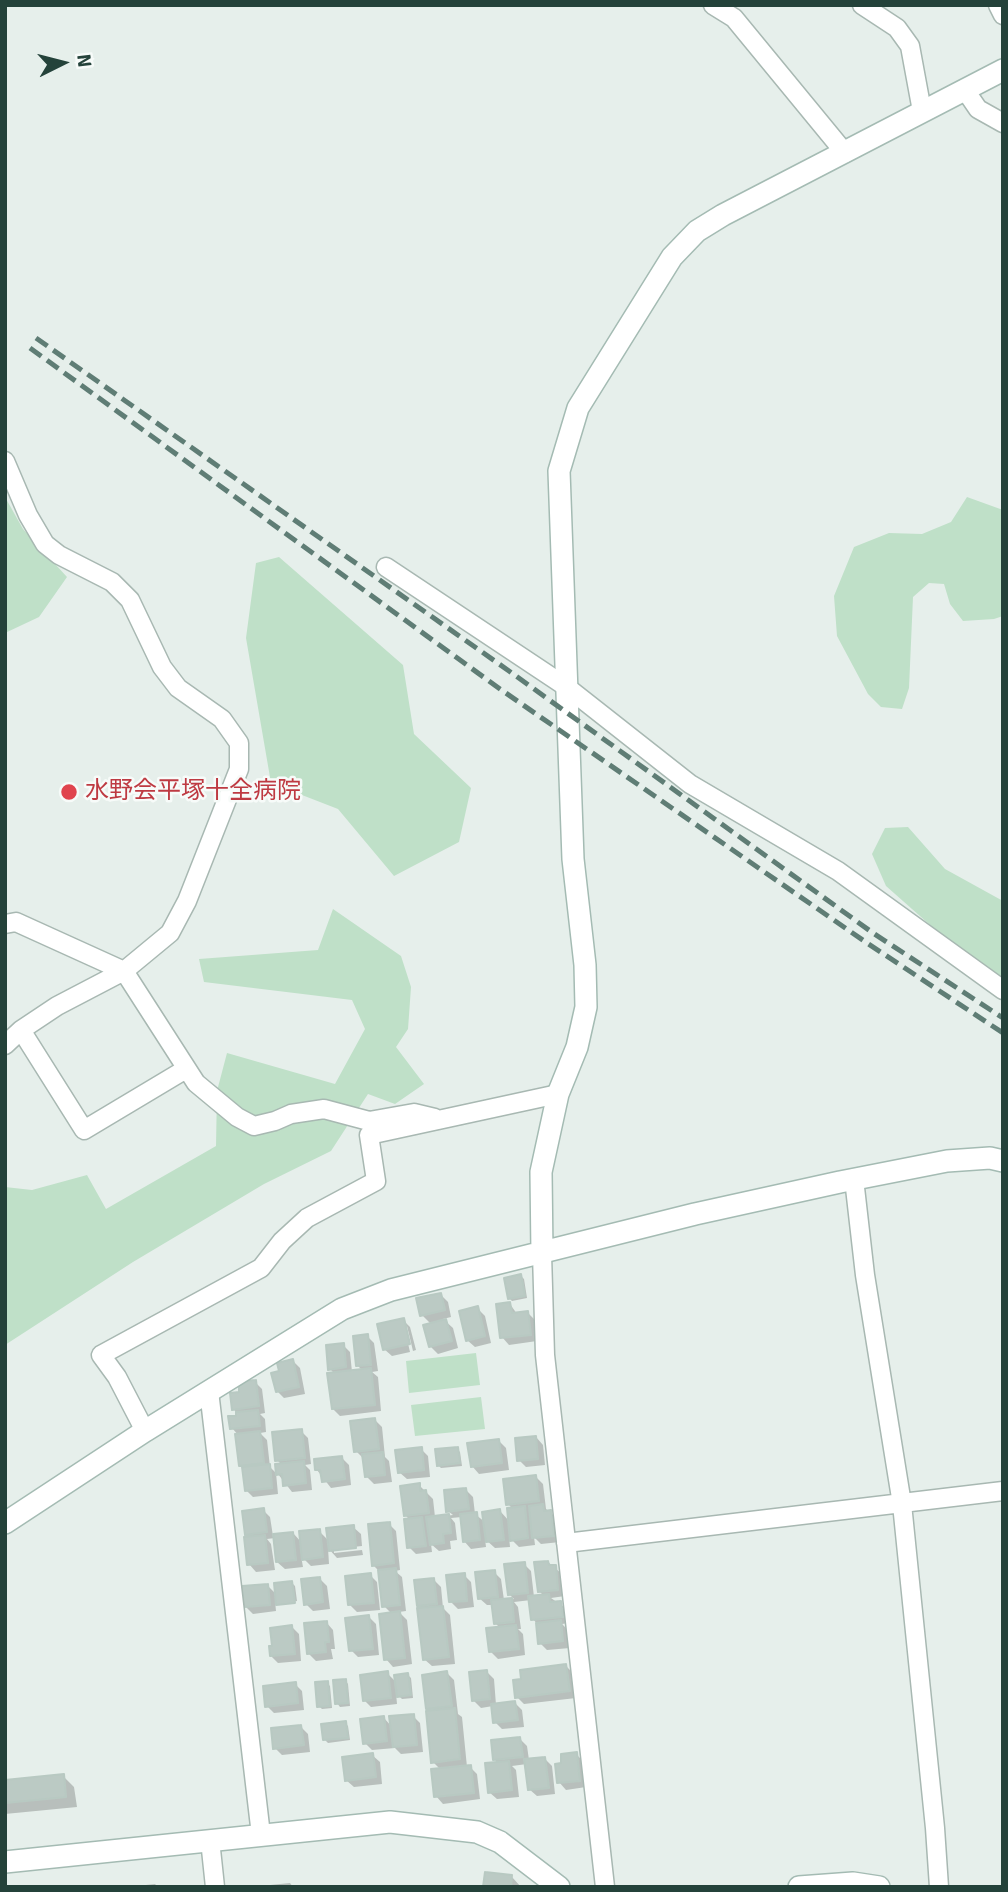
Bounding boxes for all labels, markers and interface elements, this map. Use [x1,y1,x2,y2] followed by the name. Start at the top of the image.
[28,28,98,98] north arrow
[71,53,97,69] text: N
[85,778,301,806] place label: 水野会平塚十全病院
[59,782,79,802] marker: 水野会平塚十全病院

